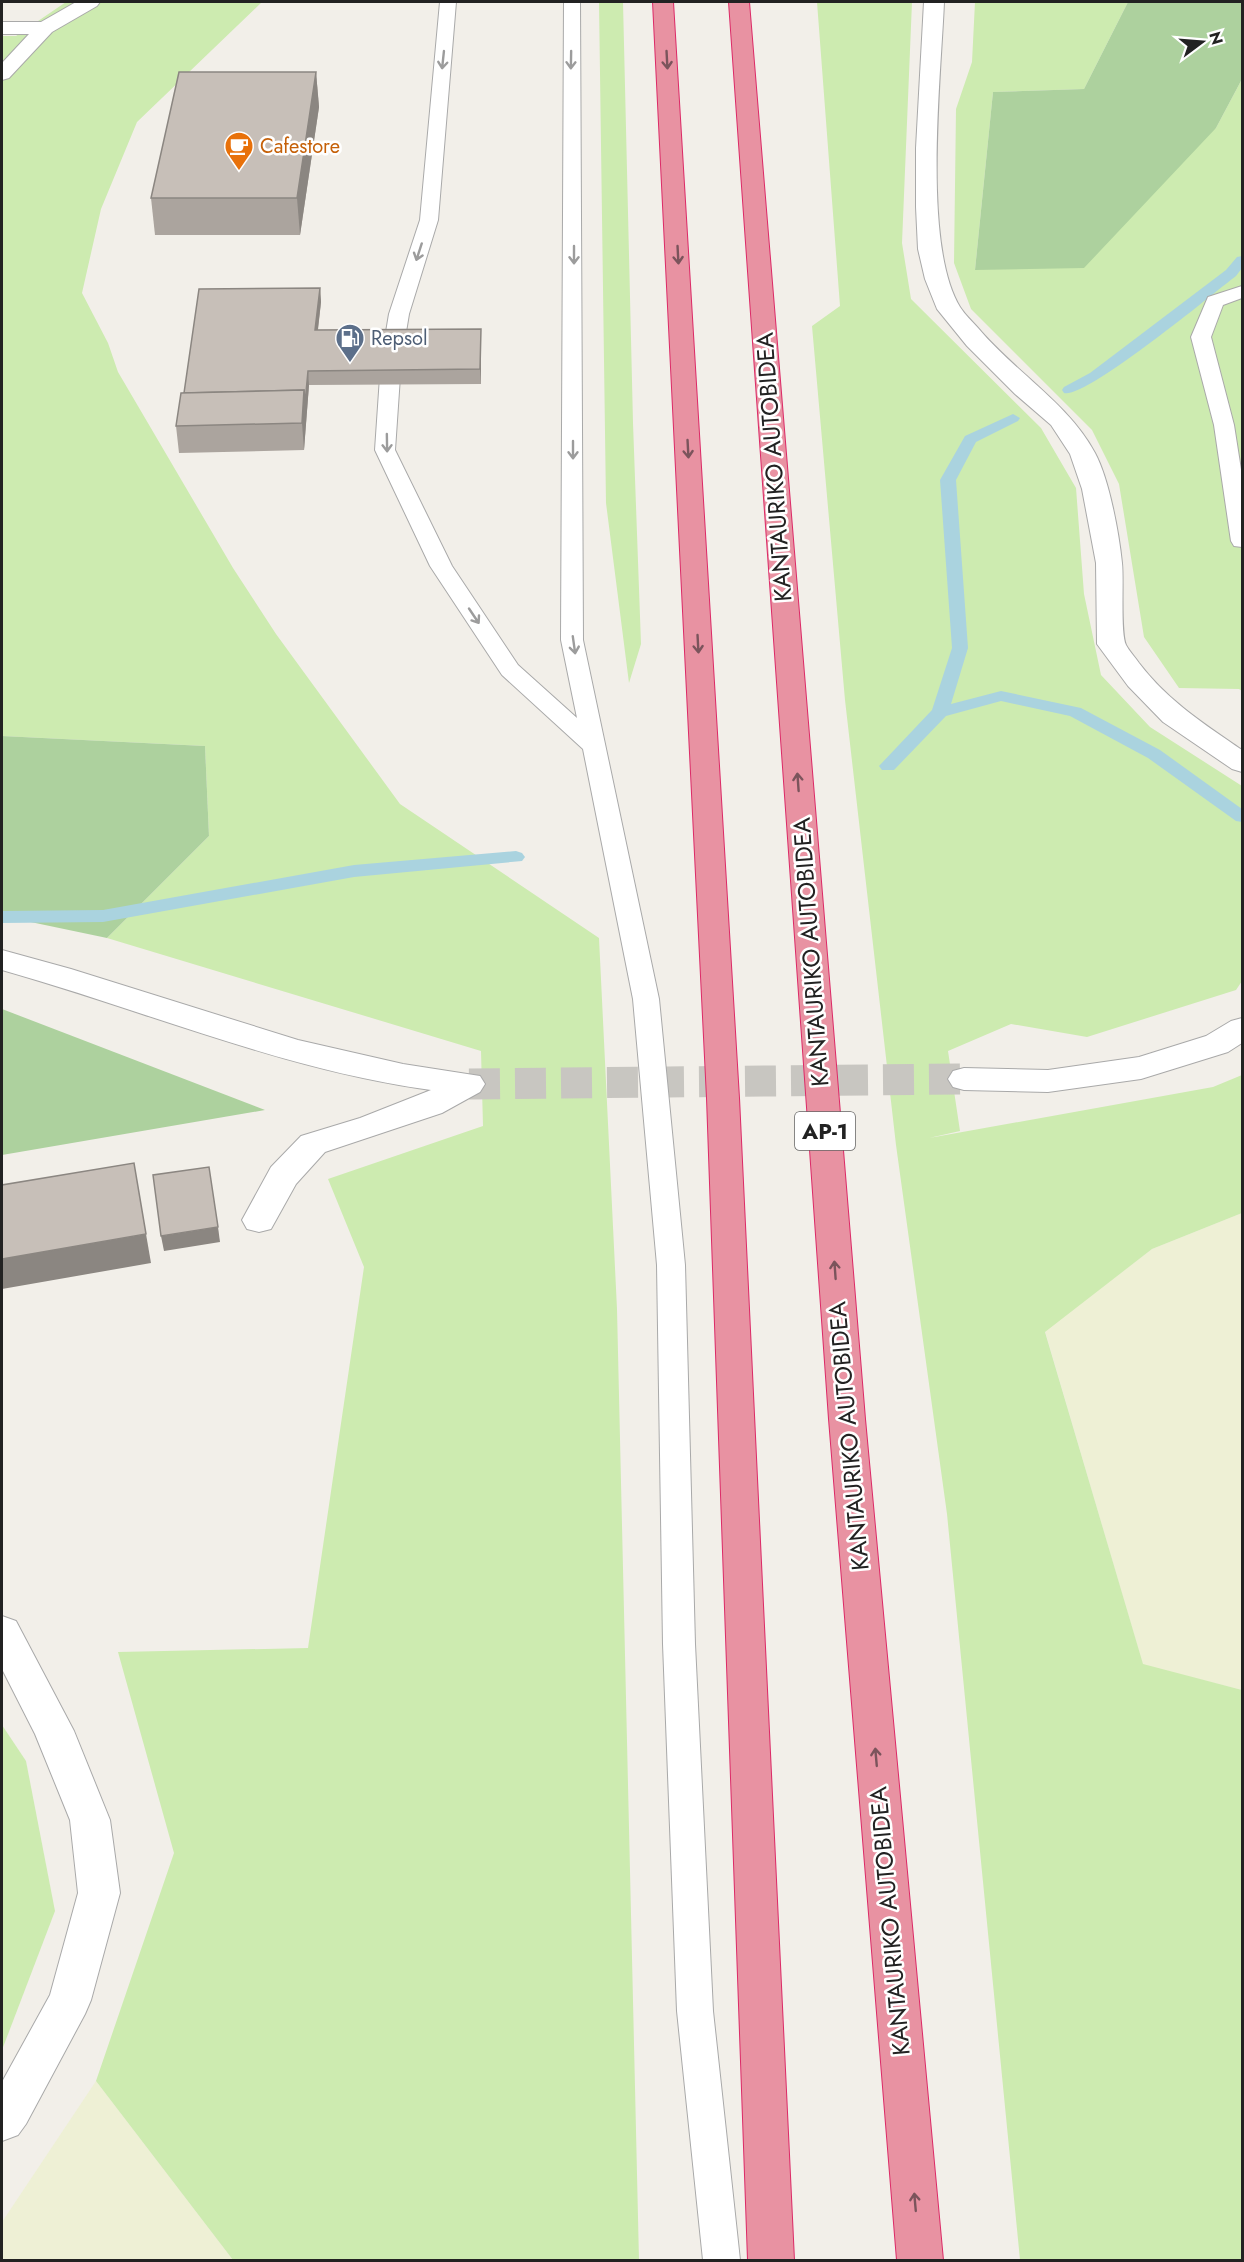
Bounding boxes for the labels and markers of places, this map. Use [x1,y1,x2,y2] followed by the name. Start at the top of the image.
[223,130,255,172] cafe icon: Cafestore
[260,132,340,161] place label: Cafestore
[334,322,366,364] fuel station icon: Repsol
[371,324,427,353] place label: Repsol

